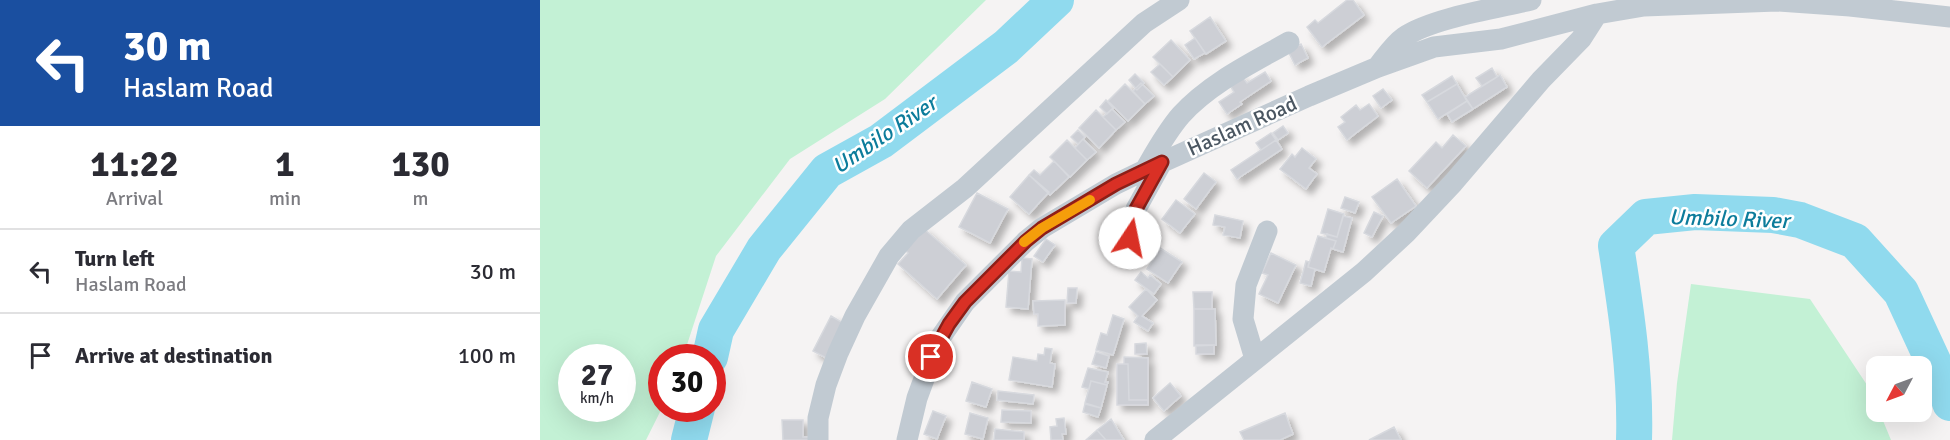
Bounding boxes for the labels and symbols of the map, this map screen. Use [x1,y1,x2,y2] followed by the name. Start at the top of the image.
[827,88,944,179] water label: Umbilo River
[1183,90,1301,162] street label: Haslam Road
[1668,203,1792,234] water label: Umbilo River
[1098,206,1162,270] position arrow
[905,331,956,382] pin
[648,344,726,422] speed limit sign: 30
[1866,356,1932,422] north arrow

